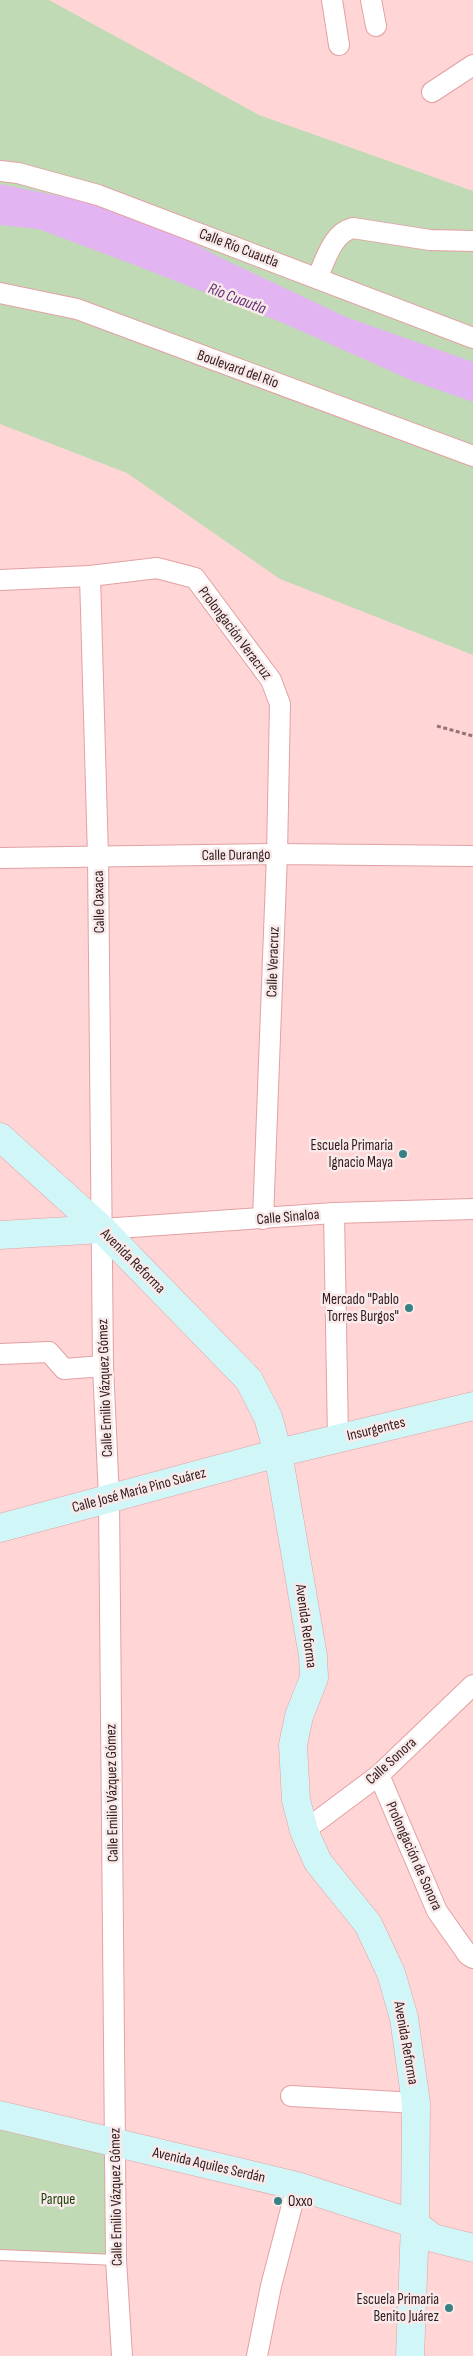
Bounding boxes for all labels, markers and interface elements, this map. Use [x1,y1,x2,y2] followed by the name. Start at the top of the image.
[196,224,282,272] street label: Calle Río Cuautla
[205,279,269,319] water label: Rio Cuautla
[195,345,281,393] street label: Boulevard del Río
[194,583,276,684] street label: Prolongación Veracruz
[201,845,271,865] street label: Calle Durango
[89,870,109,933] street label: Calle Oaxaca
[262,926,284,998] street label: Calle Veracruz
[310,1136,393,1172] place label: Escuela Primaria Ignacio Maya
[397,1148,409,1160] marker: Escuela Primaria Ignacio Maya
[256,1205,320,1229] street label: Calle Sinaloa
[96,1224,170,1298] street label: Avenida Reforma
[322,1290,399,1326] place label: Mercado "Pablo Torres Burgos"
[403,1302,415,1314] marker: Mercado "Pablo Torres Burgos"
[93,1318,117,1457] street label: Calle Emilio Vázquez Gómez
[345,1413,407,1445] street label: Insurgentes
[70,1463,209,1517] street label: Calle José María Pino Suárez
[291,1582,321,1669] street label: Avenida Reforma
[101,1723,123,1862] street label: Calle Emilio Vázquez Gómez
[362,1733,421,1789] street label: Calle Sonora
[381,1799,447,1914] street label: Prolongación de Sonora
[389,1999,423,2086] street label: Avenida Reforma
[105,2127,127,2266] street label: Calle Emilio Vázquez Gómez
[150,2143,267,2187] street label: Avenida Aquiles Serdán
[41,2190,75,2209] park label: Parque
[288,2192,313,2211] place label: Oxxo
[272,2195,284,2207] marker: Oxxo
[356,2290,440,2326] place label: Escuela Primaria Benito Juárez
[443,2302,455,2314] marker: Escuela Primaria Benito Juárez

